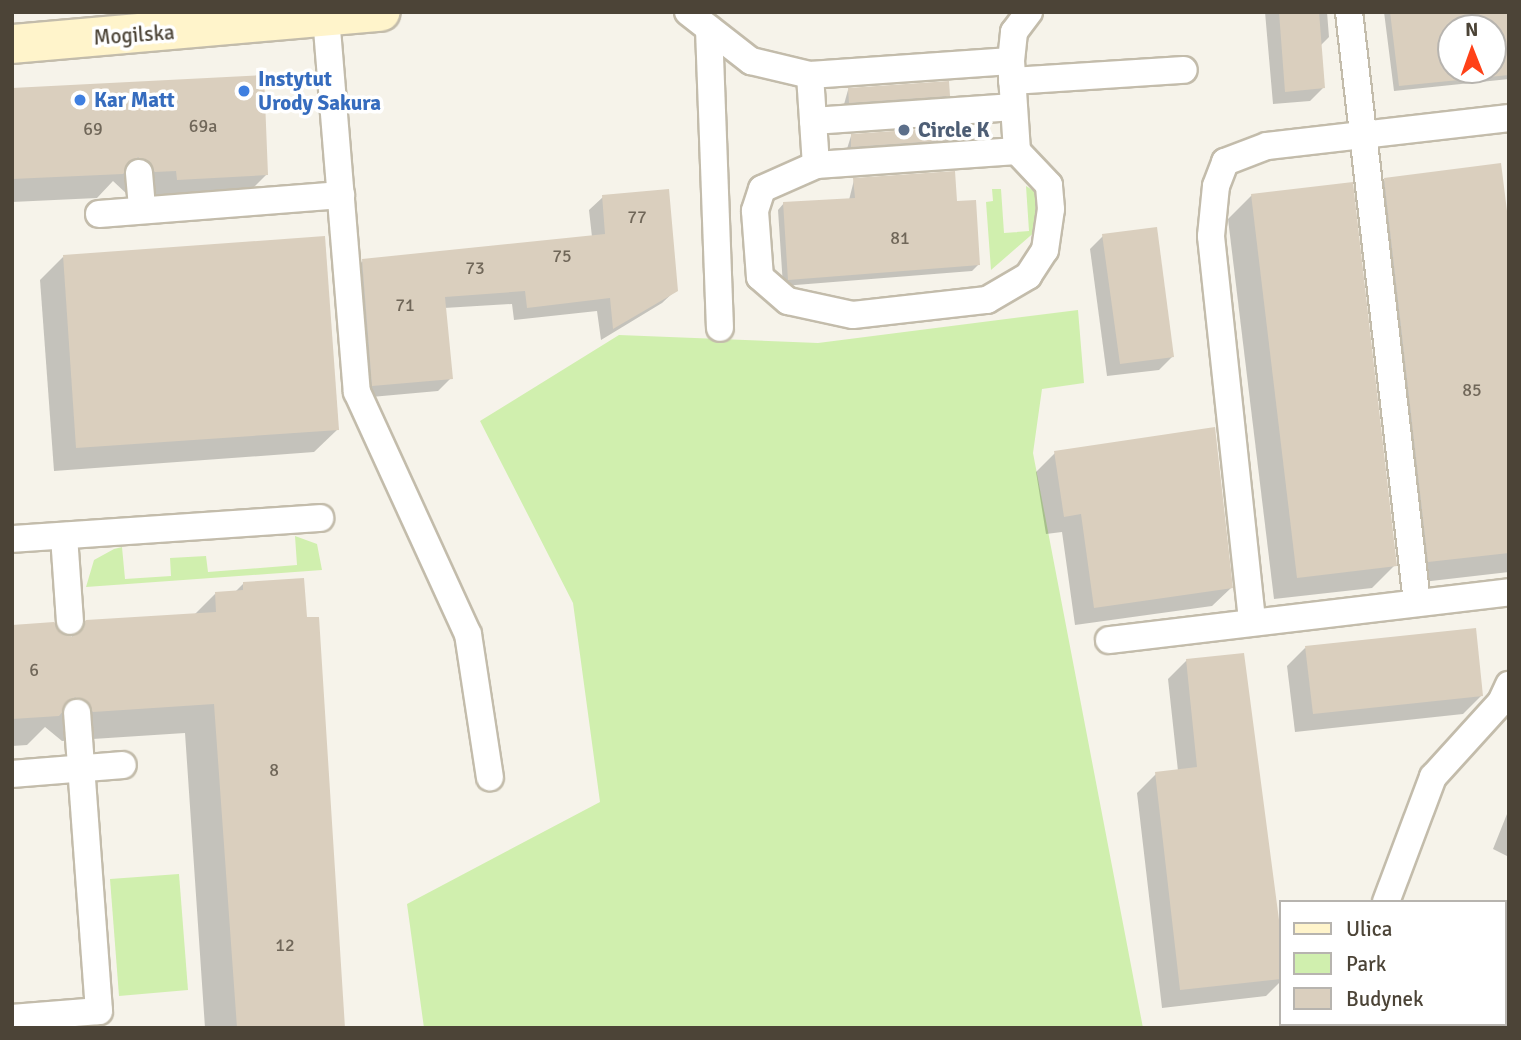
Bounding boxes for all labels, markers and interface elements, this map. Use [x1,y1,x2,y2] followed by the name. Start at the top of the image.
[1437,14,1507,84] north arrow
[1465,18,1478,42] text: N
[93,20,175,50] street label: Mogilska
[258,66,381,116] place label: Instytut Urody Sakura
[236,83,252,99] marker: Instytut Urody Sakura
[94,87,175,113] place label: Kar Matt
[72,92,88,108] marker: Kar Matt
[189,115,217,137] house number: 69a
[918,117,989,143] place label: Circle K
[83,118,103,140] house number: 69
[896,122,912,138] marker: Circle K
[627,206,647,228] house number: 77
[890,227,910,249] house number: 81
[552,245,572,267] house number: 75
[465,257,485,279] house number: 73
[395,294,415,316] house number: 71
[1462,379,1482,401] house number: 85
[29,659,39,681] house number: 6
[269,759,279,781] house number: 8
[1280,900,1507,1026] legend
[1346,916,1392,942] text: Ulica
[275,934,295,956] house number: 12
[1346,951,1386,977] text: Park
[1346,986,1424,1012] text: Budynek

